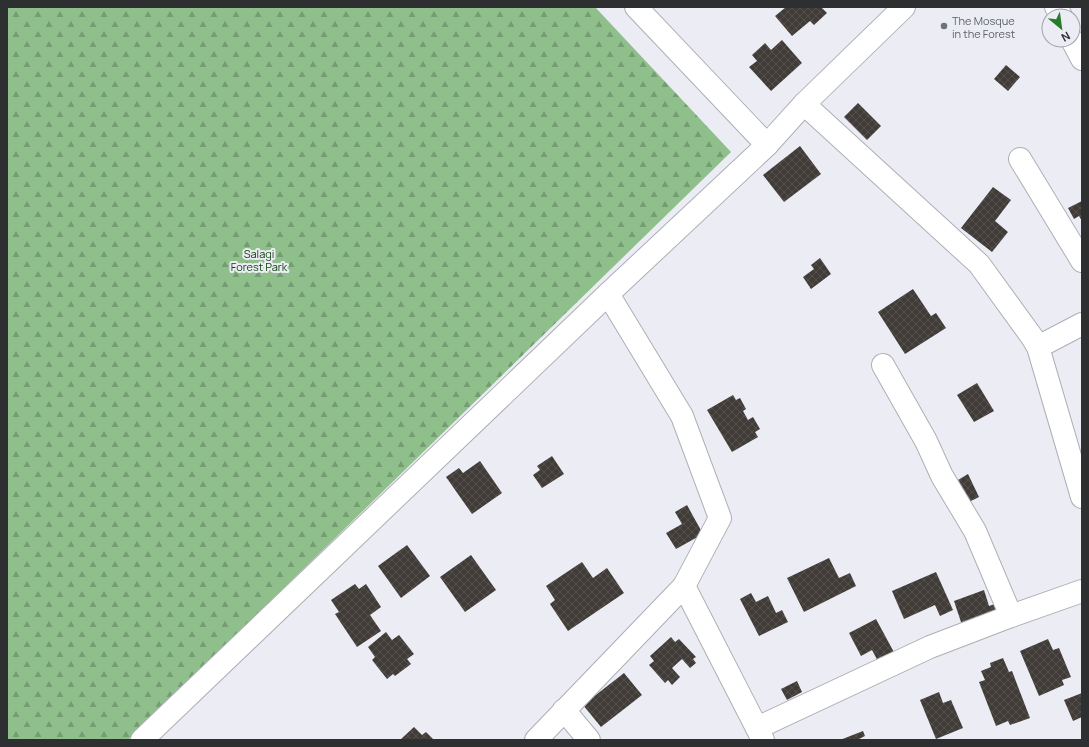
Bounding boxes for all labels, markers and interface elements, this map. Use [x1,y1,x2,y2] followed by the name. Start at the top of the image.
[1041,8,1081,48] north arrow
[952,13,1015,41] place label: The Mosque in the Forest
[939,21,949,31] marker: The Mosque in the Forest
[1059,29,1073,46] text: N
[231,246,288,274] park label: Salagi Forest Park

